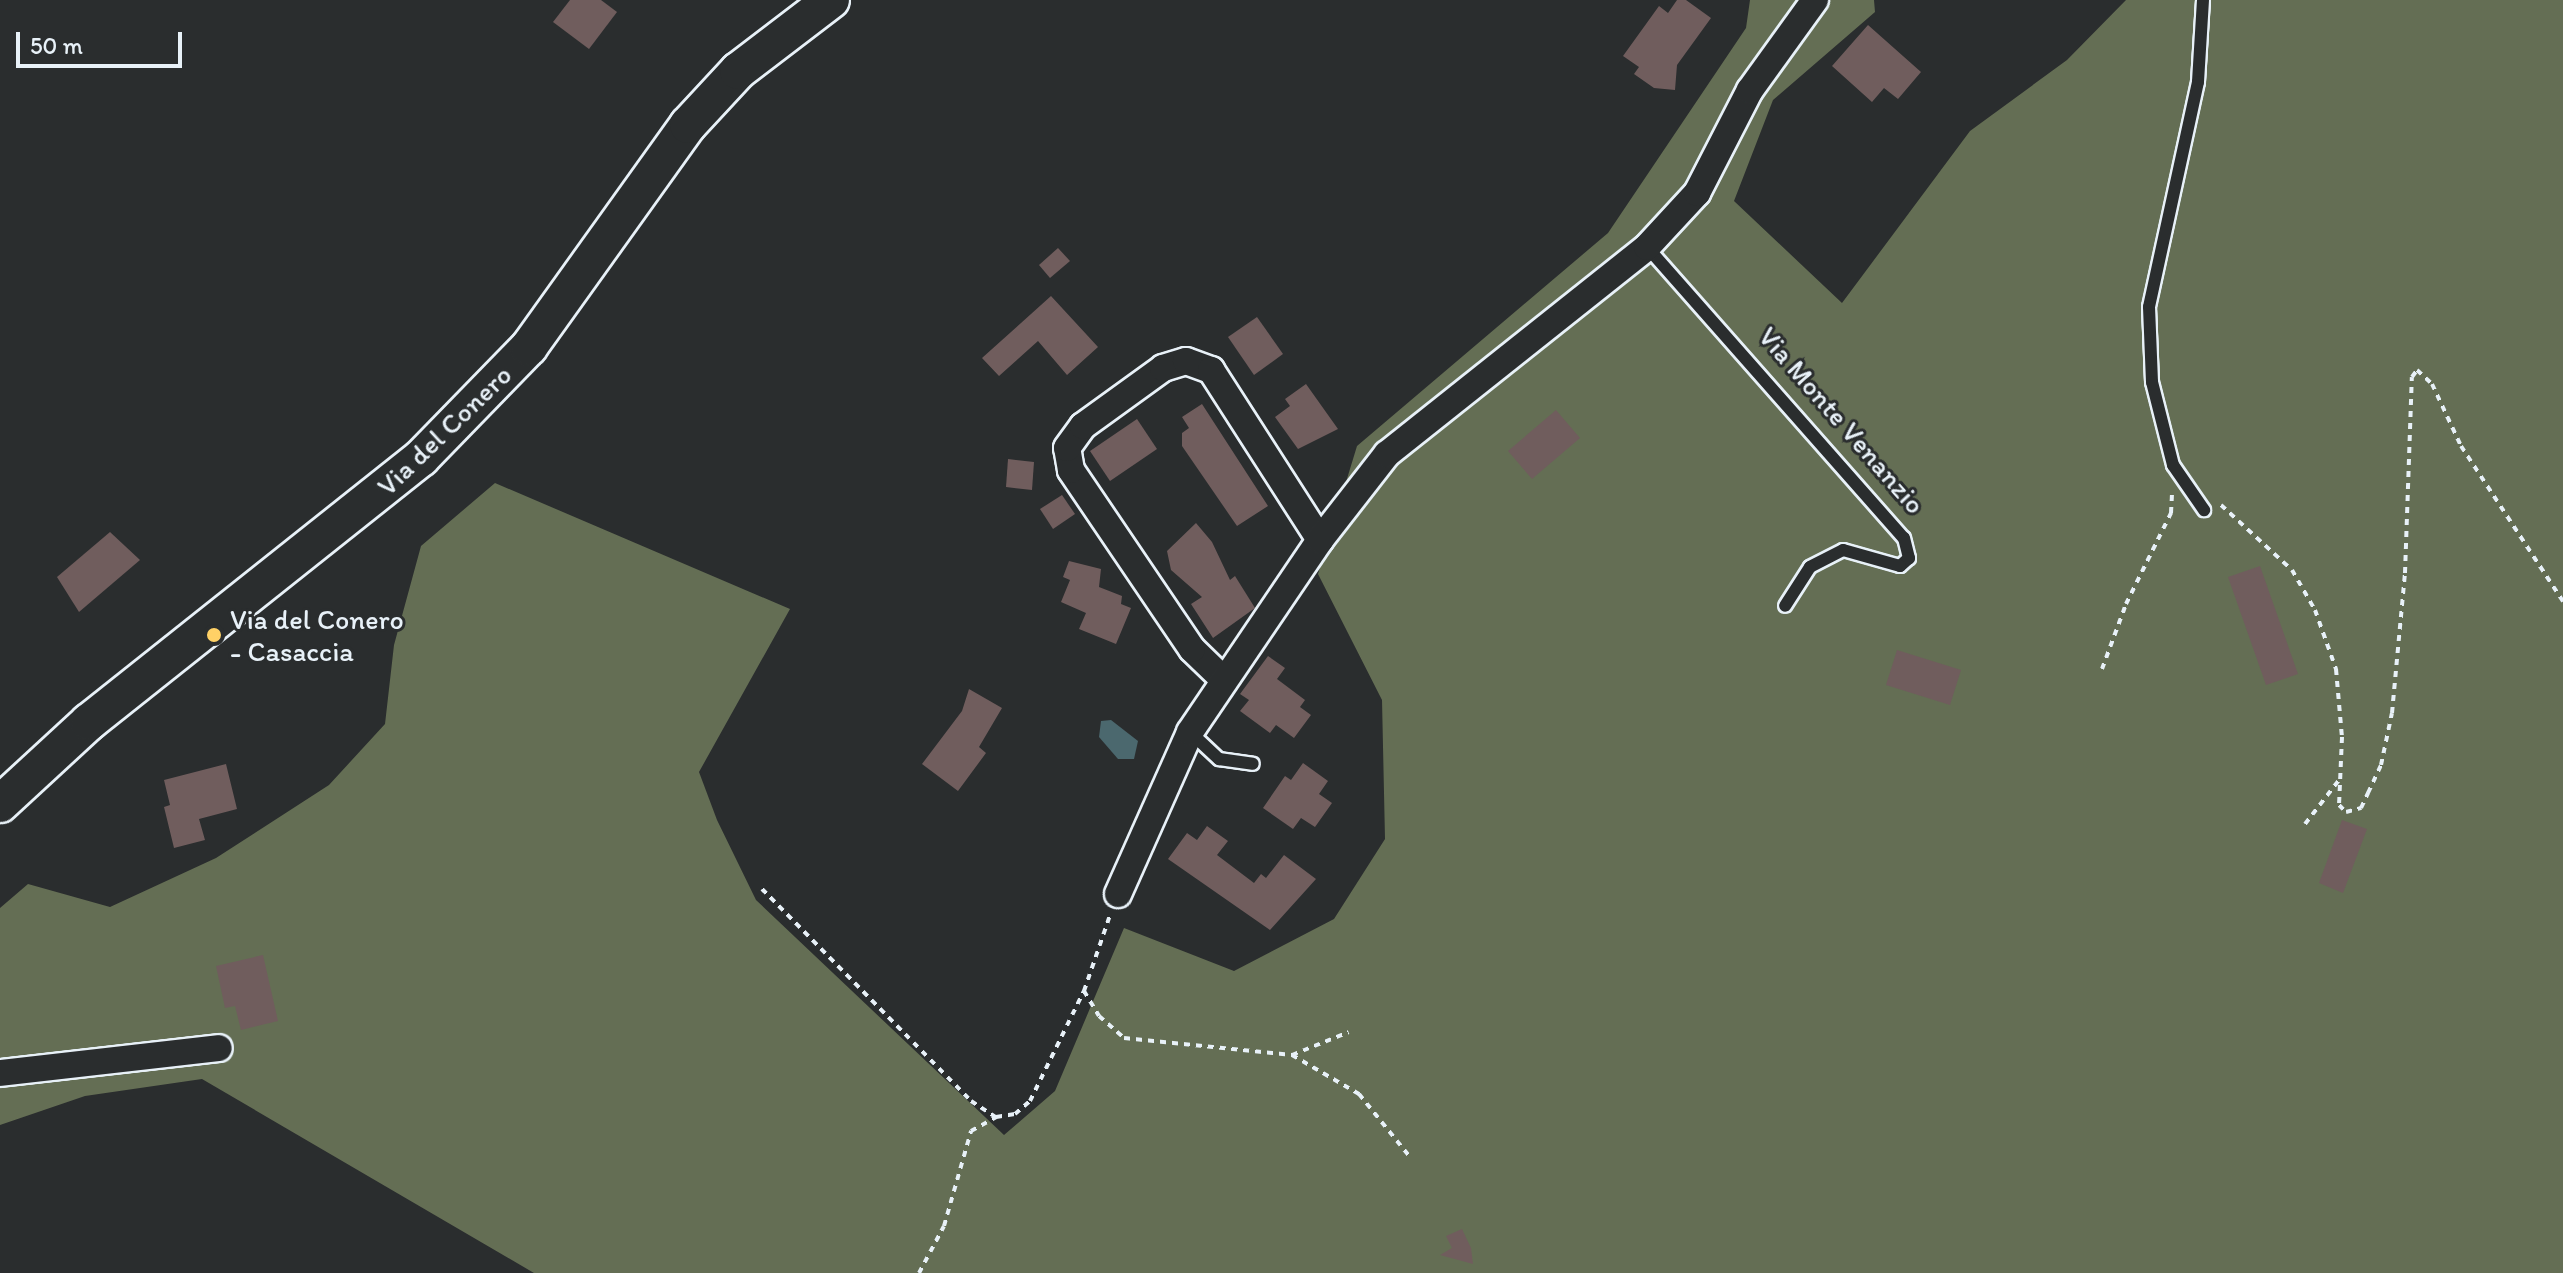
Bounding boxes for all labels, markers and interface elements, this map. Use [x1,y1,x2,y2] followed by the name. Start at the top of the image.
[20,16,186,66] scale bar
[30,31,83,60] text: 50 m
[1753,321,1931,519] street label: Via Monte Venanzio
[370,358,518,502] street label: Via del Conero
[230,602,403,668] place label: Via del Conero - Casaccia
[205,626,223,644] marker: Via del Conero - Casaccia

